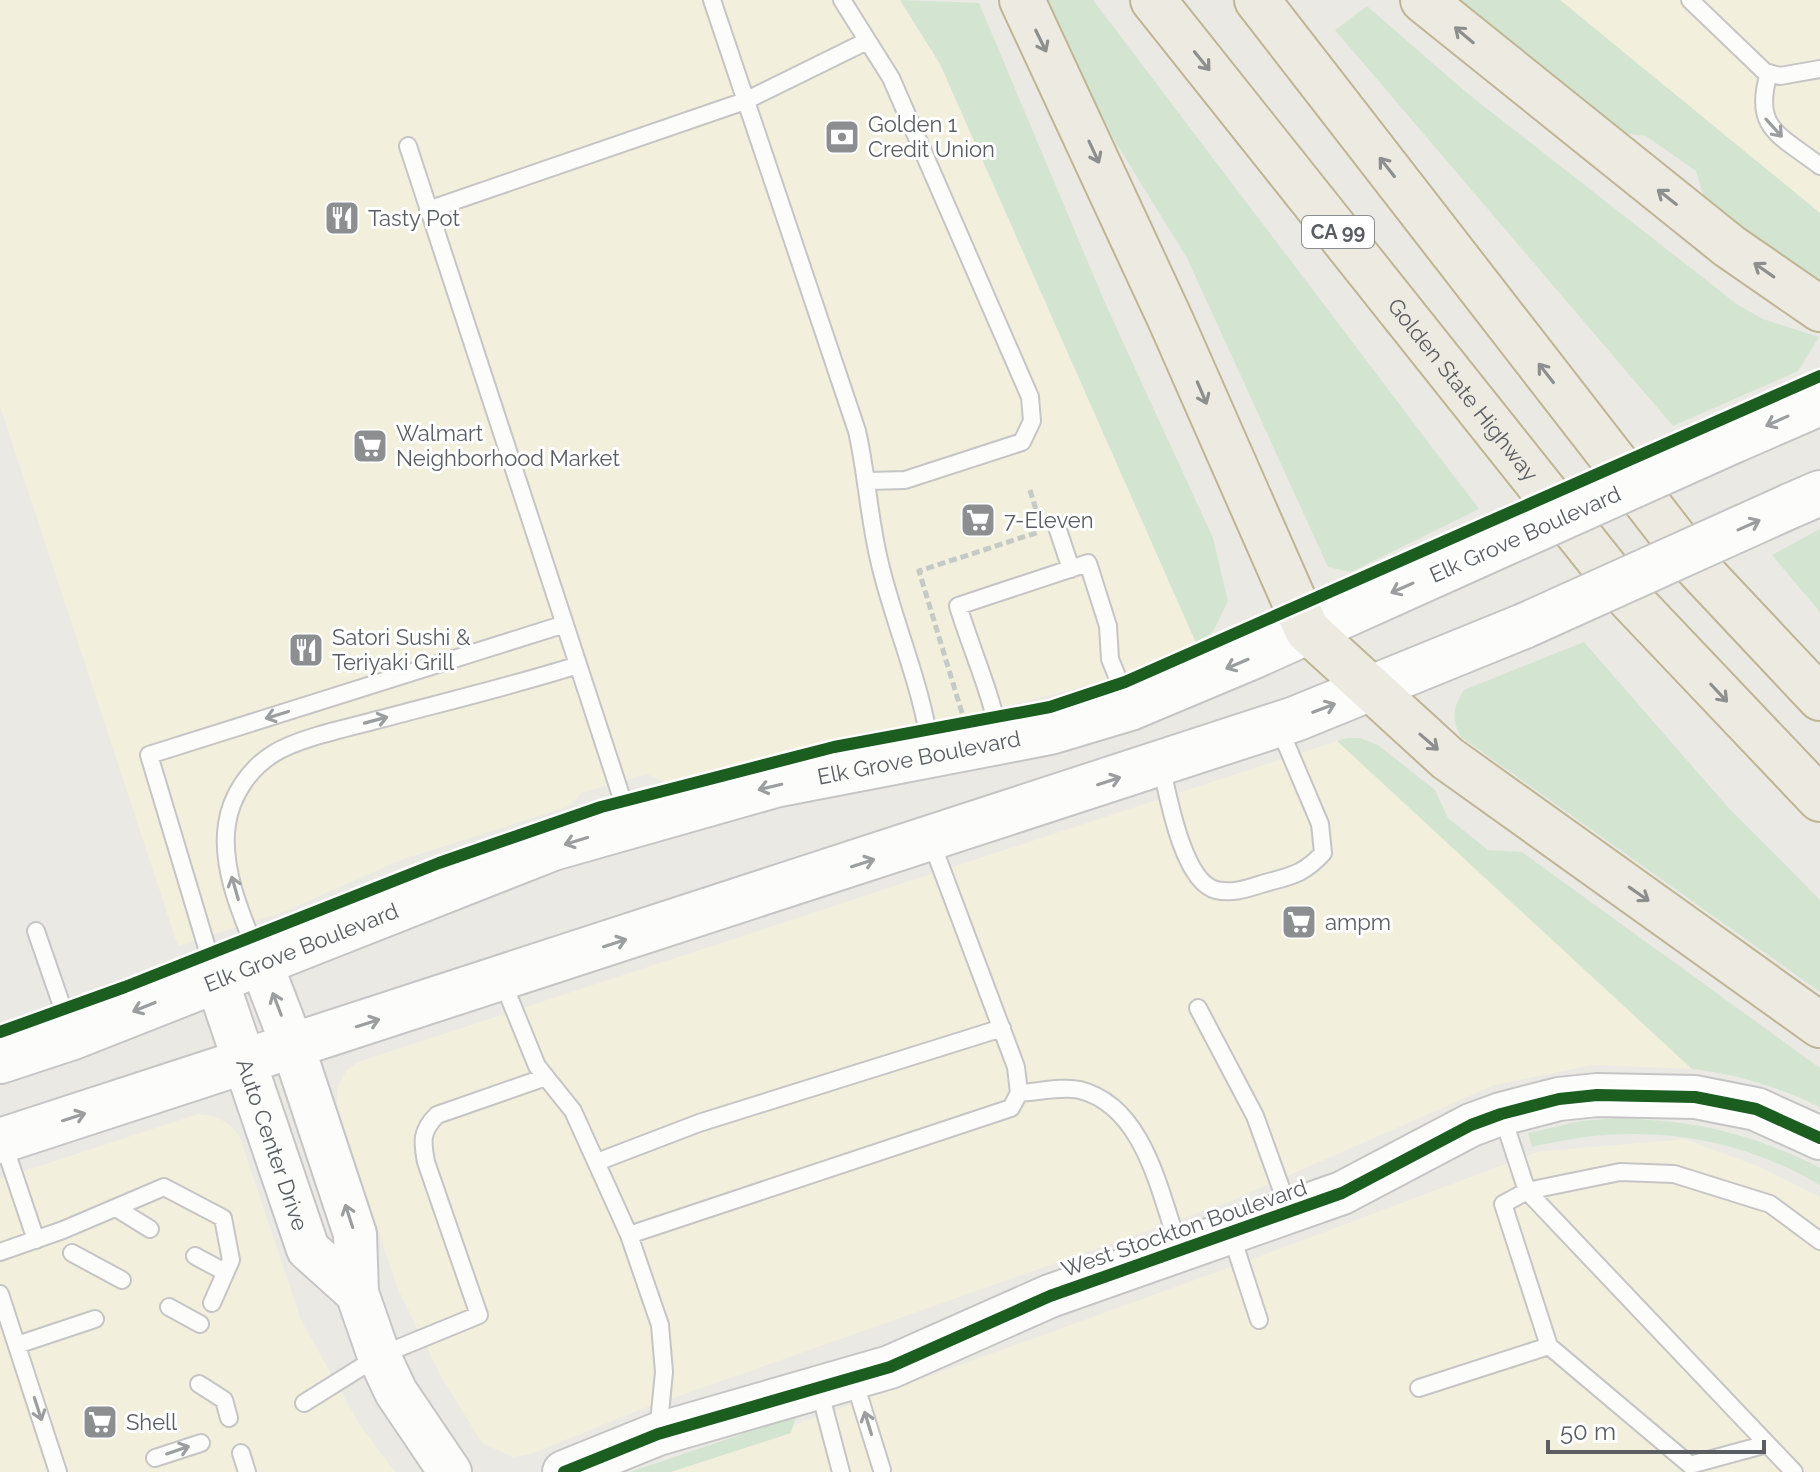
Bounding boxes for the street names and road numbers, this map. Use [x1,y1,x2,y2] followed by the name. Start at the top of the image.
[1302,216,1374,248] road number: CA 99
[1382,293,1544,486] street label: Golden State Highway
[1426,480,1624,588] street label: Elk Grove Boulevard
[815,725,1023,790] street label: Elk Grove Boulevard
[200,897,402,997] street label: Elk Grove Boulevard
[231,1055,314,1234] street label: Auto Center Drive
[1058,1174,1310,1282] street label: West Stockton Boulevard

